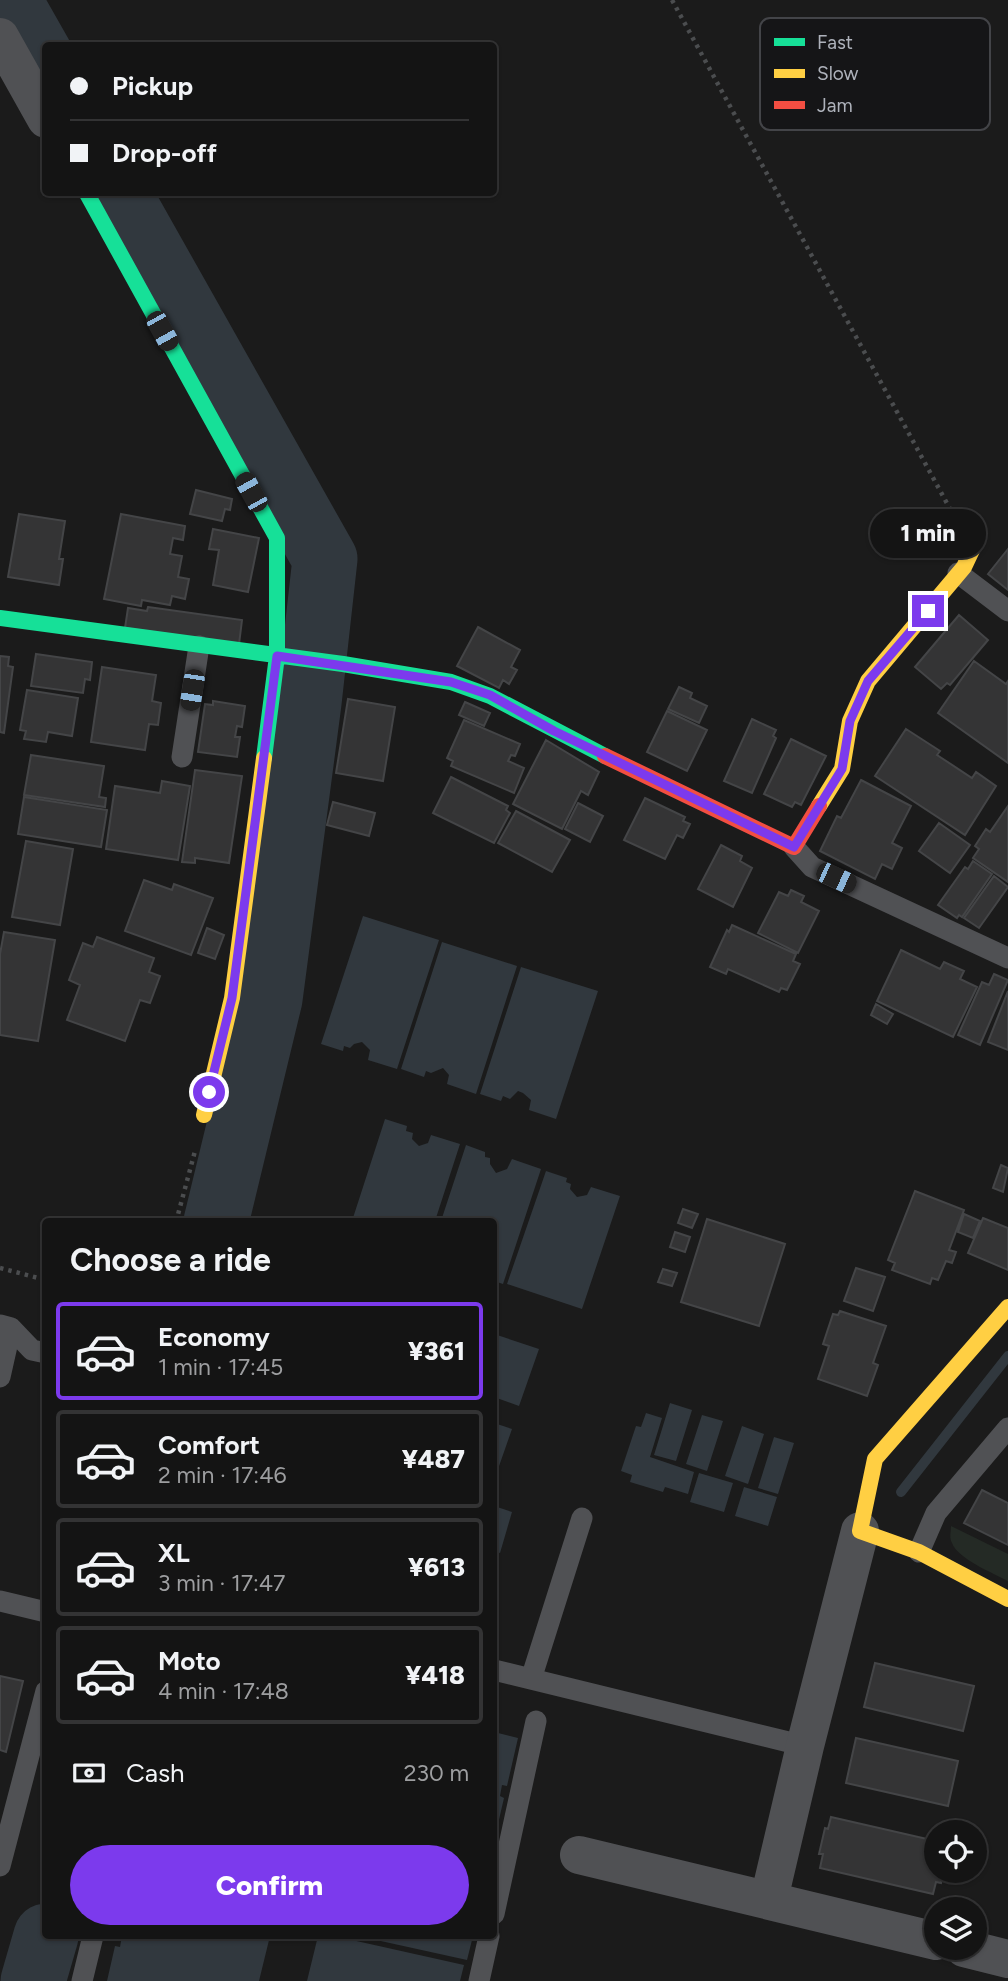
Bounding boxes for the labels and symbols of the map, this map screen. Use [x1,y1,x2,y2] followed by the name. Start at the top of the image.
[760,18,990,130] legend
[817,31,853,54] text: Fast
[817,62,859,85] text: Slow
[817,94,853,117] text: Jam
[143,308,182,354] car
[232,469,271,515] car
[870,510,986,558] callout: 1 min
[912,595,944,627] route end
[179,668,206,712] car
[813,860,860,896] car
[193,1076,225,1108] route start

